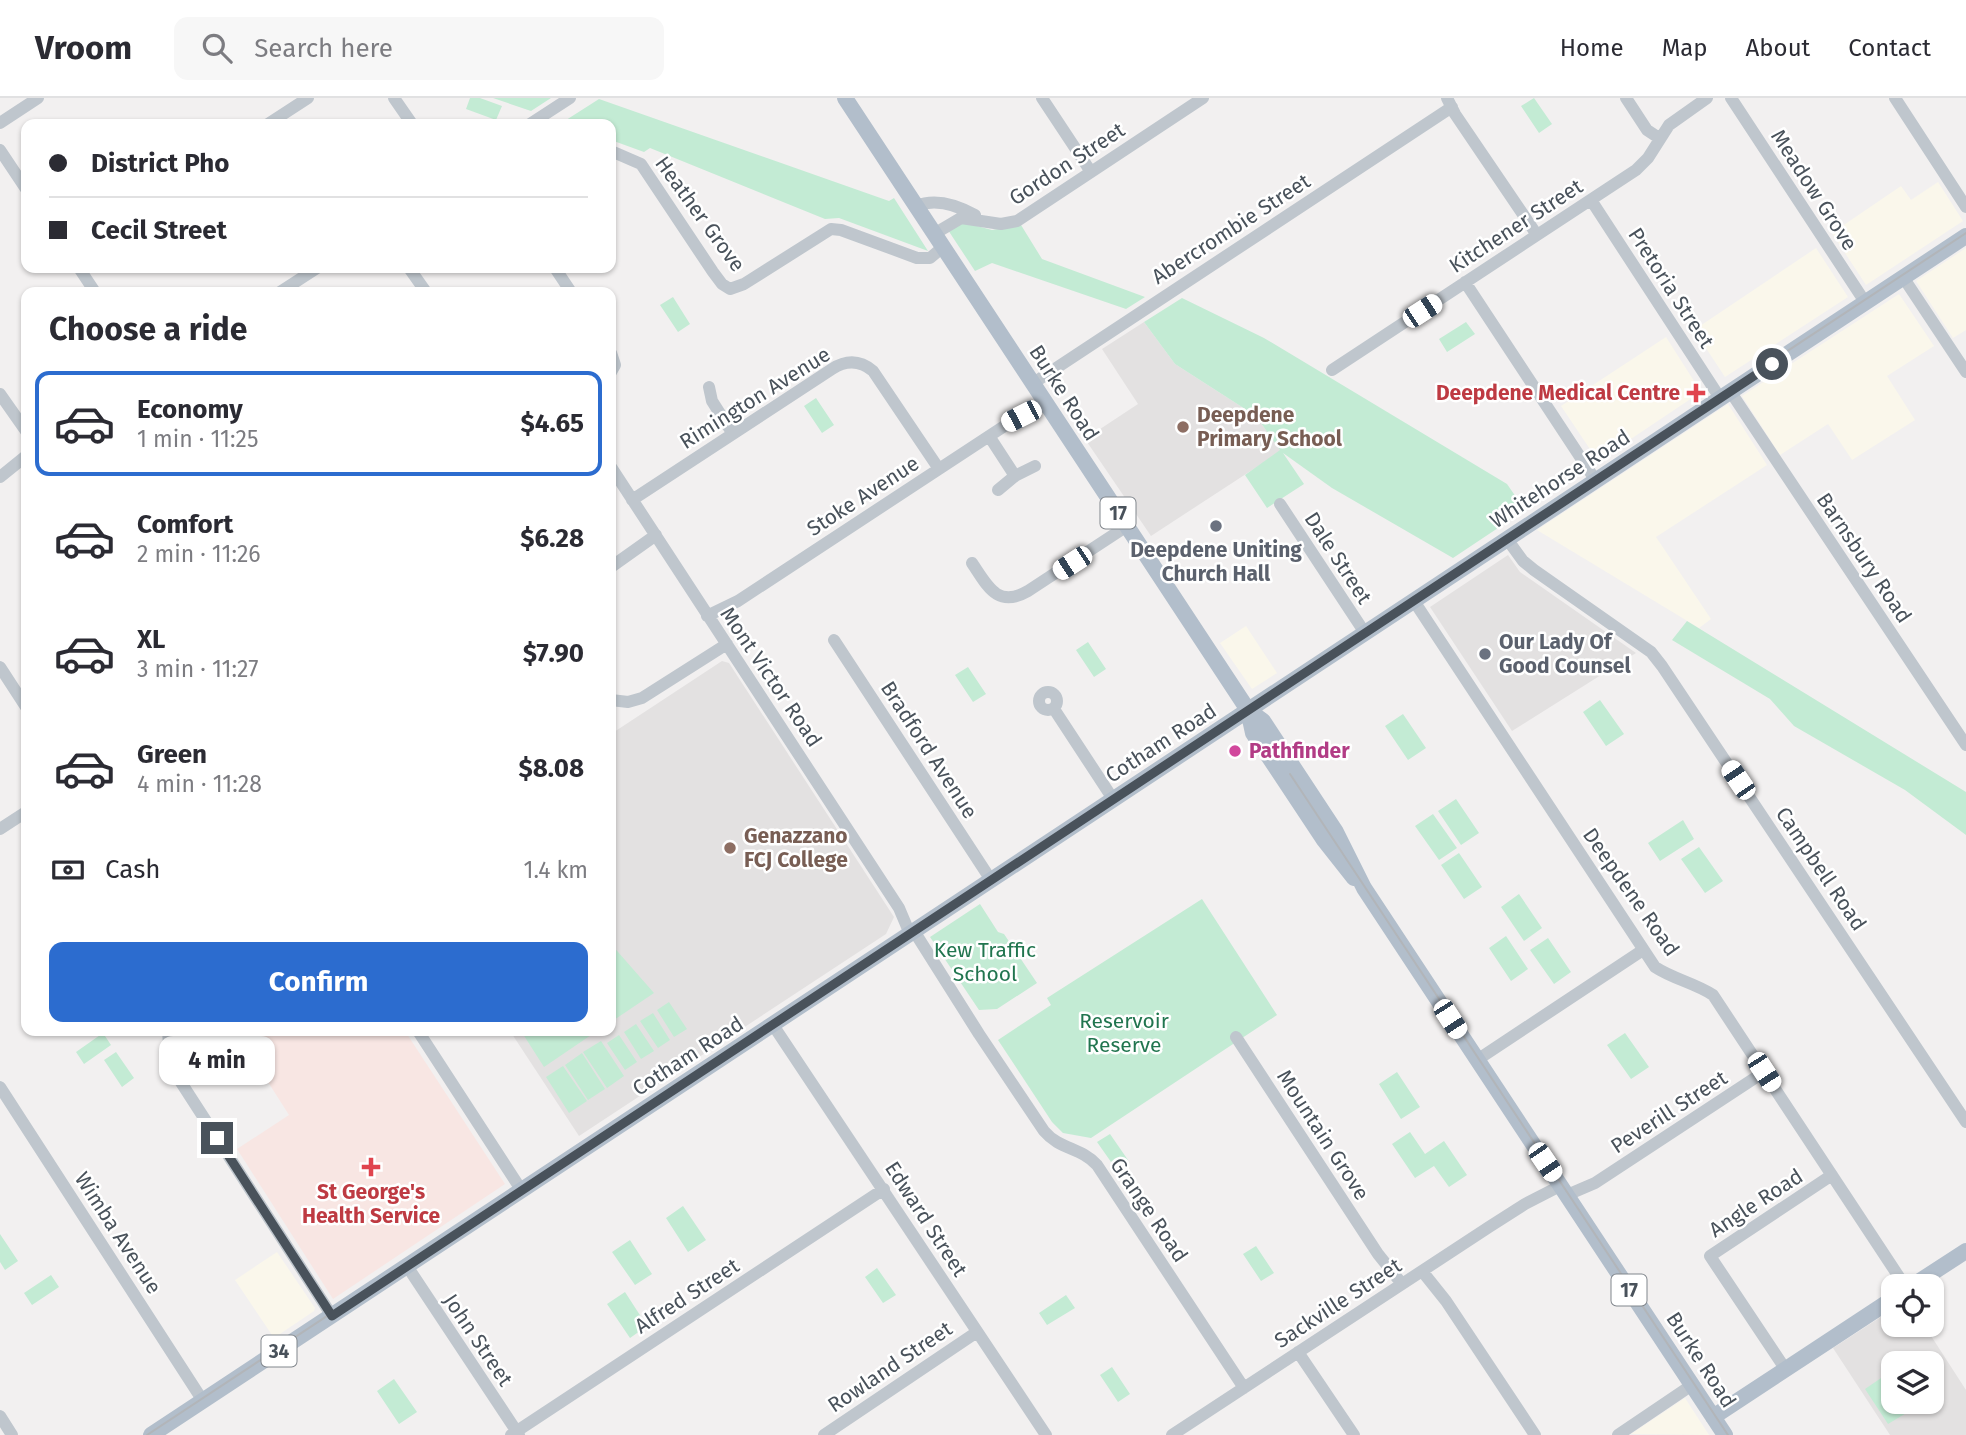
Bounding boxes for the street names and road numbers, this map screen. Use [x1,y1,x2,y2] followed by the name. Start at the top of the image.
[1004,117,1130,211] street label: Gordon Street
[1765,125,1863,255] street label: Meadow Grove
[649,151,751,277] street label: Heather Grove
[1147,168,1315,290] street label: Abercrombie Street
[1444,173,1588,279] street label: Kitchener Street
[1622,223,1720,353] street label: Pretoria Street
[1023,340,1105,446] street label: Burke Road
[675,341,835,455] street label: Rimington Avenue
[1485,424,1635,534] street label: Whitehorse Road
[802,450,924,542] street label: Stoke Avenue
[1811,488,1917,628] street label: Barnsbury Road
[1100,498,1136,528] road number: 17
[1299,507,1378,609] street label: Dale Street
[715,602,827,752] street label: Mont Victor Road
[875,676,983,824] street label: Bradford Avenue
[1101,698,1221,788] street label: Cotham Road
[1770,802,1872,936] street label: Campbell Road
[1577,823,1685,961] street label: Deepdene Road
[628,1011,748,1101] street label: Cotham Road
[1271,1065,1375,1205] street label: Mountain Grove
[1606,1065,1732,1159] street label: Peverill Street
[1105,1153,1193,1267] street label: Grange Road
[879,1156,973,1282] street label: Edward Street
[1704,1163,1808,1243] street label: Angle Road
[69,1167,167,1299] street label: Wimba Avenue
[630,1252,744,1339] street label: Alfred Street
[1270,1252,1407,1354] street label: Sackville Street
[1612,1274,1646,1306] road number: 17
[438,1289,519,1391] street label: John Street
[1660,1307,1742,1413] street label: Burke Road
[823,1316,958,1418] street label: Rowland Street
[262,1336,296,1366] road number: 34

